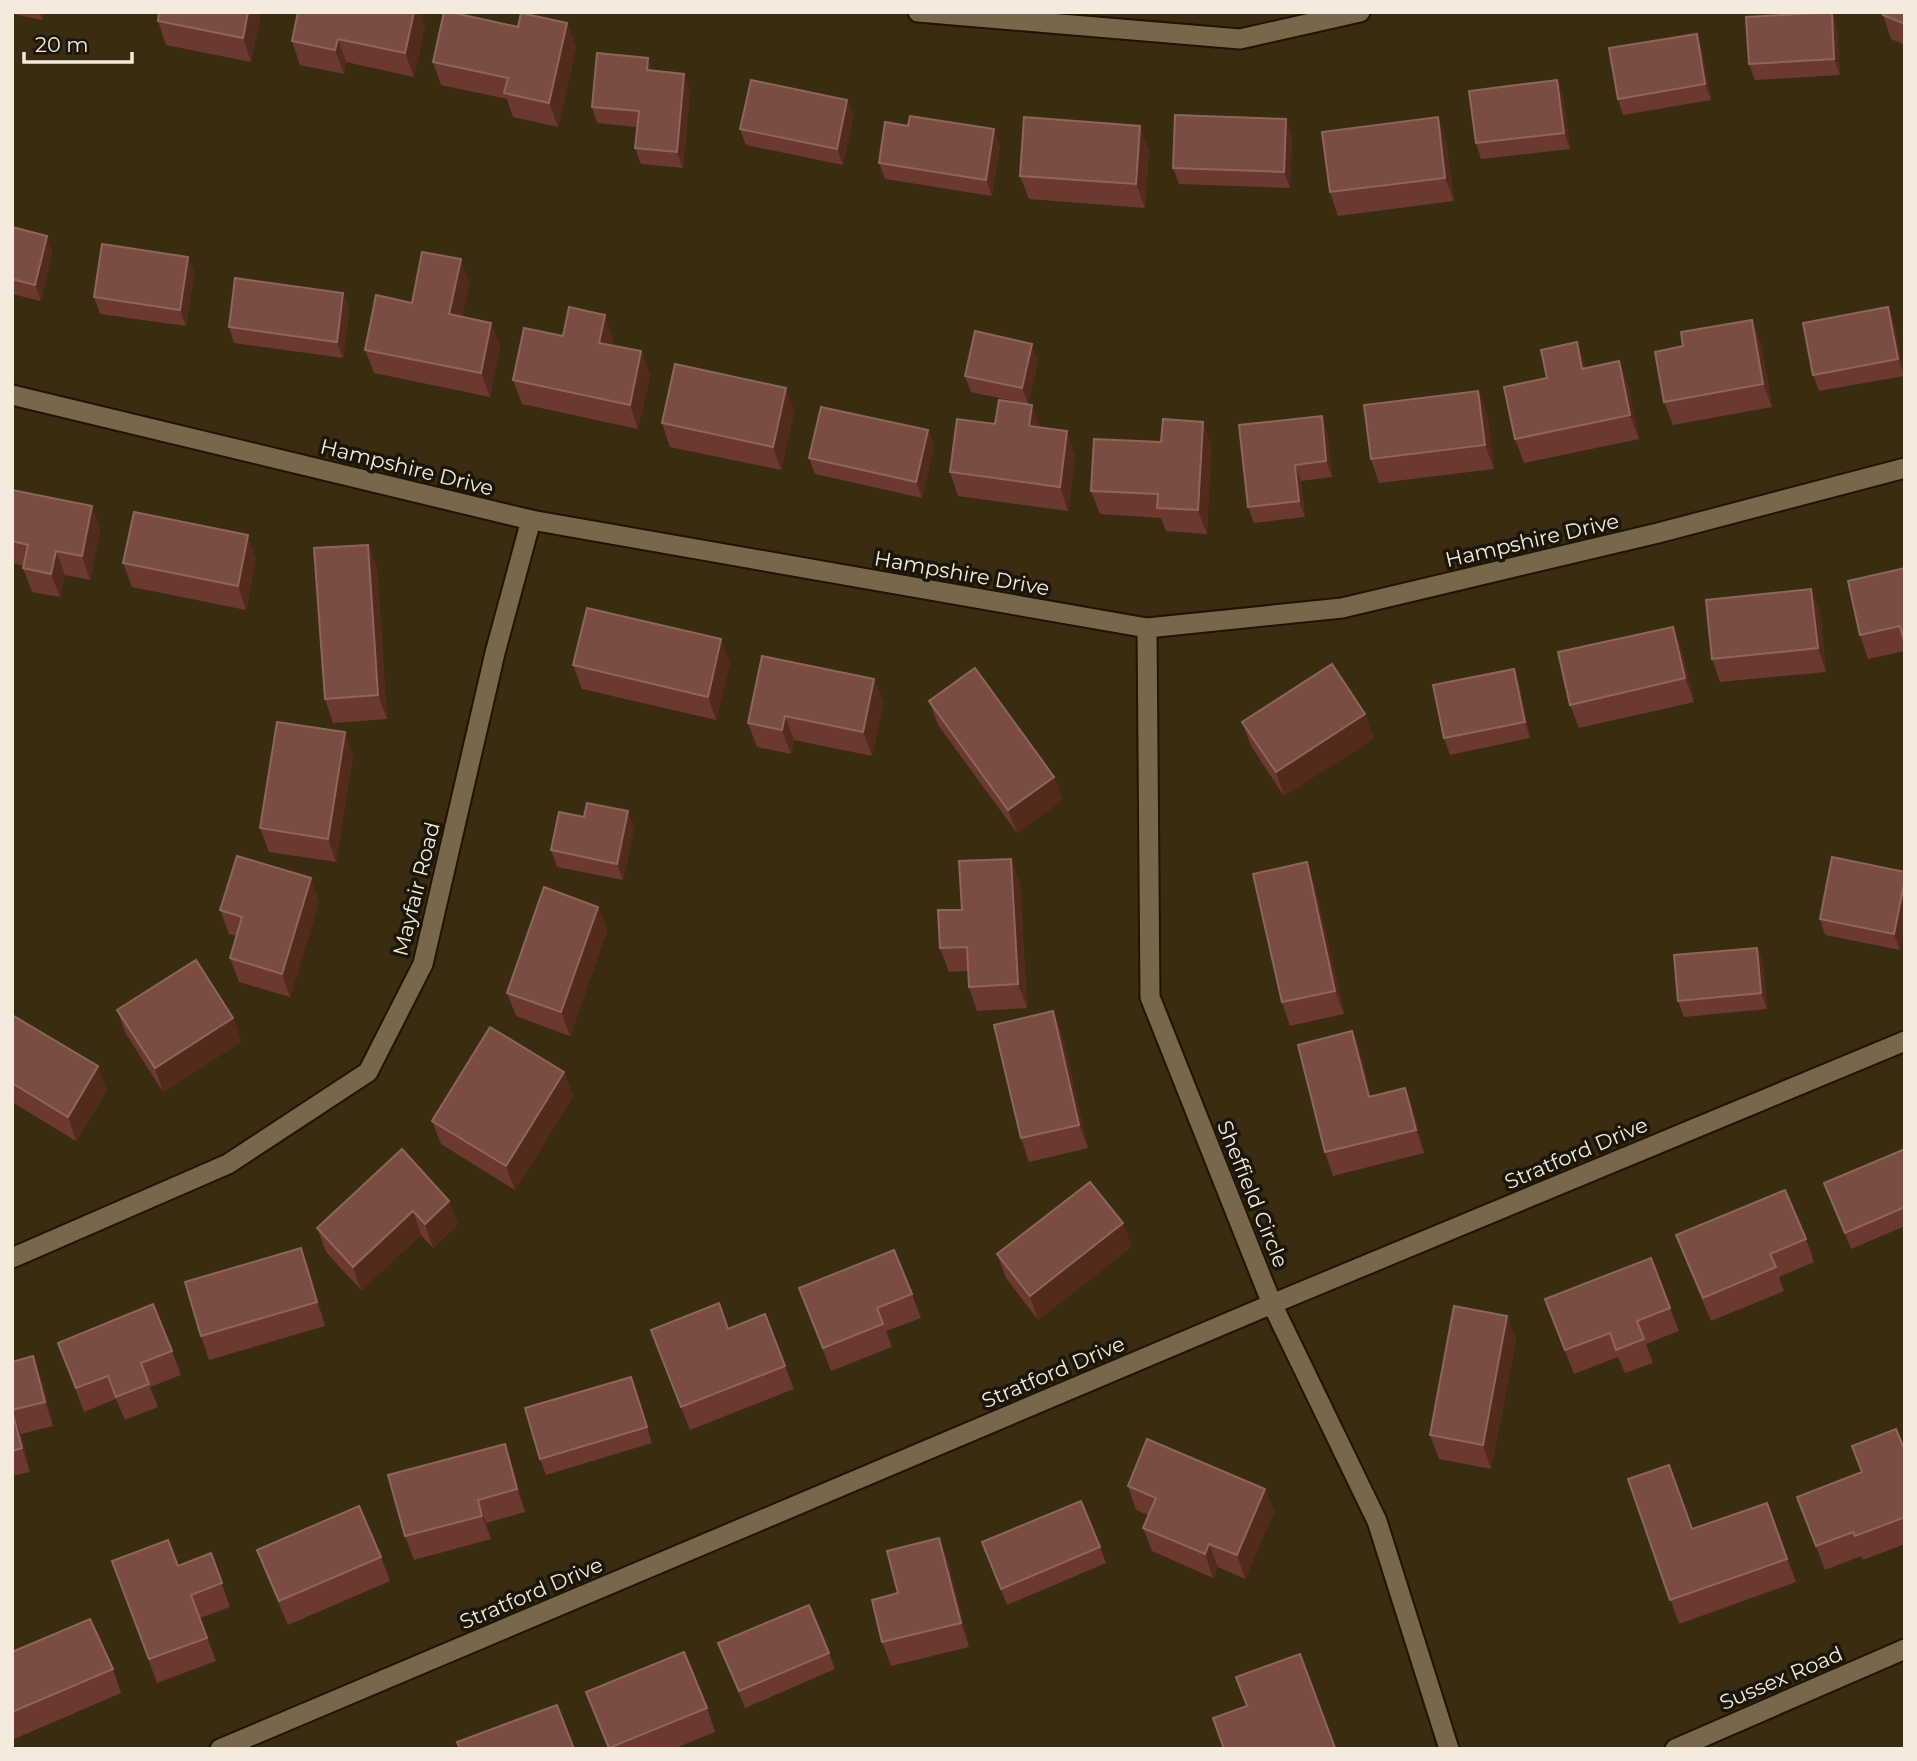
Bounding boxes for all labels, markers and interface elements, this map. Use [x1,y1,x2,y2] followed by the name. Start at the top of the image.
[24,21,133,65] scale bar
[35,32,89,57] text: 20 m
[318,433,496,501] street label: Hampshire Drive
[1443,508,1621,572] street label: Hampshire Drive
[872,545,1052,601] street label: Hampshire Drive
[387,819,445,959] street label: Mayfair Road
[1501,1112,1651,1194] street label: Stratford Drive
[1212,1117,1294,1271] street label: Sheffield Circle
[978,1331,1128,1413] street label: Stratford Drive
[456,1552,606,1634] street label: Stratford Drive
[1716,1641,1846,1715] street label: Sussex Road

